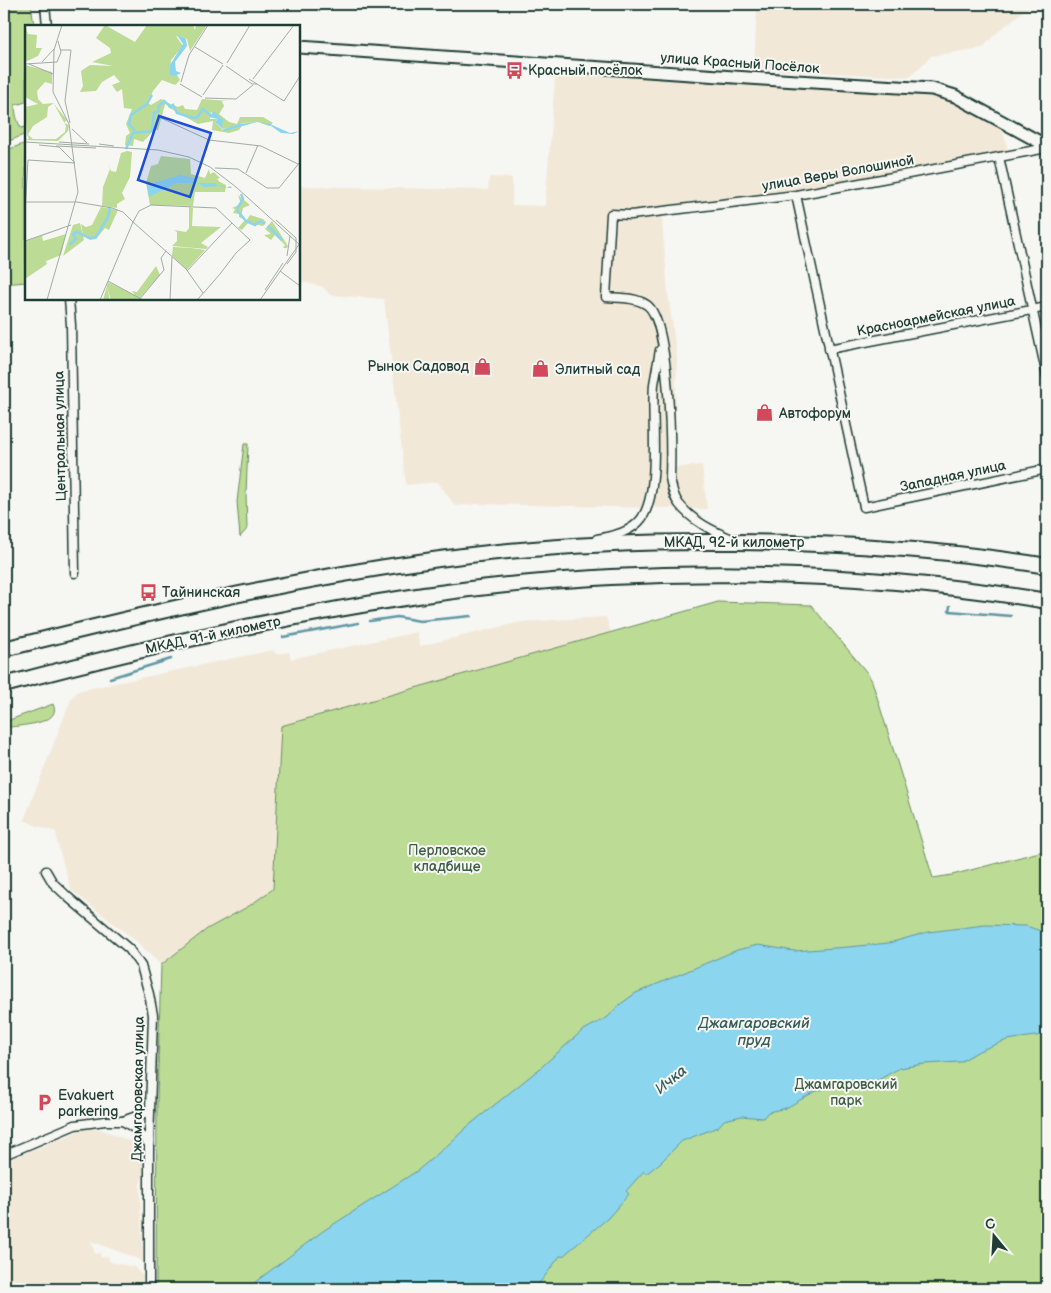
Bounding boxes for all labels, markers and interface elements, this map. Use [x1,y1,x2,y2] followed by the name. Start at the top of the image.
[25,25,300,300] inset map
[660,49,821,77] street label: улица Красный Посёлок
[504,60,524,80] bus stop icon: Красный посёлок
[528,62,643,79] place label: Красный посёлок
[761,151,915,195] street label: улица Веры Волошиной
[855,292,1017,340] street label: Красноармейская улица
[473,356,493,376] shop icon: Рынок Садовод
[367,358,469,375] place label: Рынок Садовод
[531,359,551,379] shop icon: Элитный сад
[555,361,641,378] place label: Элитный сад
[50,370,70,501] street label: Центральная улица
[755,403,775,423] shop icon: Автофорум
[778,405,851,422] place label: Автофорум
[898,456,1008,496] street label: Западная улица
[664,534,804,551] street label: МКАД, 92-й километр
[138,582,158,602] bus stop icon: Тайнинская
[162,584,240,601] place label: Тайнинская
[144,612,282,658] street label: МКАД, 91-й километр
[408,842,486,875] park label: Перловское кладбище
[697,1014,810,1050] water label: Джамгаровский пруд
[128,1015,148,1162] street label: Джамгаровская улица
[651,1061,691,1099] water label: Ичка
[795,1076,897,1109] park label: Джамгаровский парк
[58,1087,118,1120] place label: Evakuert parkering
[34,1093,54,1113] parking icon: Evakuert parkering
[968,1210,1018,1260] north arrow
[983,1214,998,1234] text: С

